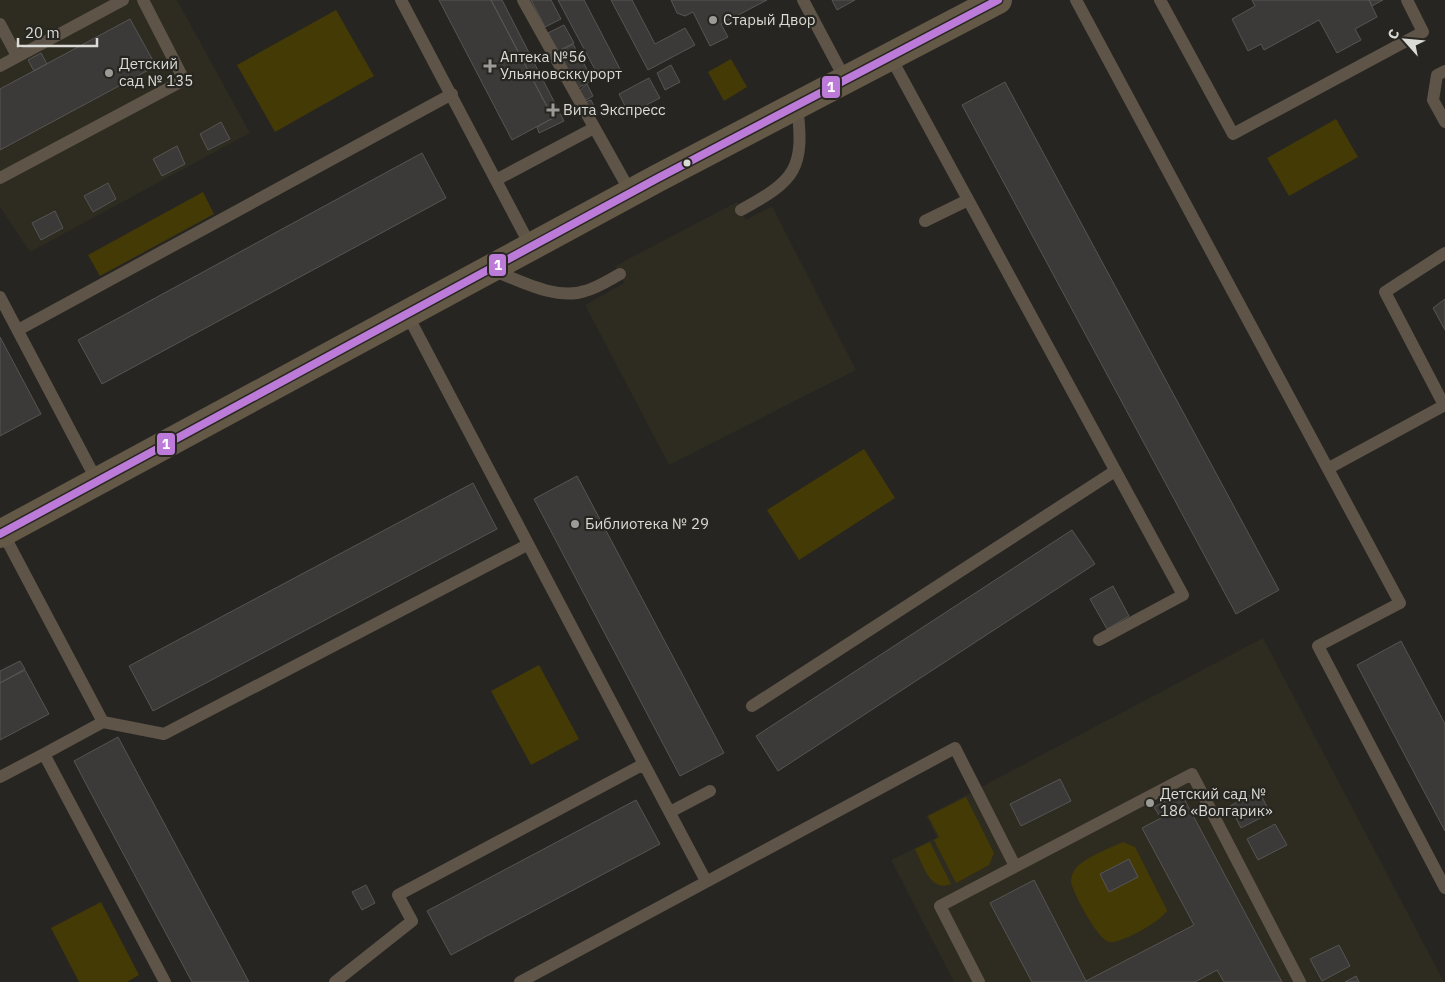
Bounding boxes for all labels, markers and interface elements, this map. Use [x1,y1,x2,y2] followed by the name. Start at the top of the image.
[723,10,816,29] place label: Старый Двор
[707,14,719,26] marker: Старый Двор
[18,15,96,47] scale bar
[1380,15,1430,65] north arrow
[25,23,60,42] text: 20 m
[1383,26,1404,42] text: С
[500,47,622,83] place label: Аптека №56 Ульяновсккурорт
[119,54,193,90] place label: Детский сад № 135
[484,60,496,72] marker: Аптека №56 Ульяновсккурорт
[103,67,115,79] marker: Детский сад № 135
[821,75,841,99] line badge: 1
[827,78,836,96] text: 1
[563,100,666,119] place label: Вита Экспресс
[547,104,559,116] marker: Вита Экспресс
[682,158,692,168] unlabelled marker
[488,253,507,277] line badge: 1
[494,256,503,274] text: 1
[156,432,176,456] line badge: 1
[162,435,171,453] text: 1
[585,514,709,533] place label: Библиотека № 29
[569,518,581,530] marker: Библиотека № 29
[1160,784,1273,820] place label: Детский сад № 186 «Волгарик»
[1144,797,1156,809] marker: Детский сад № 186 «Волгарик»

